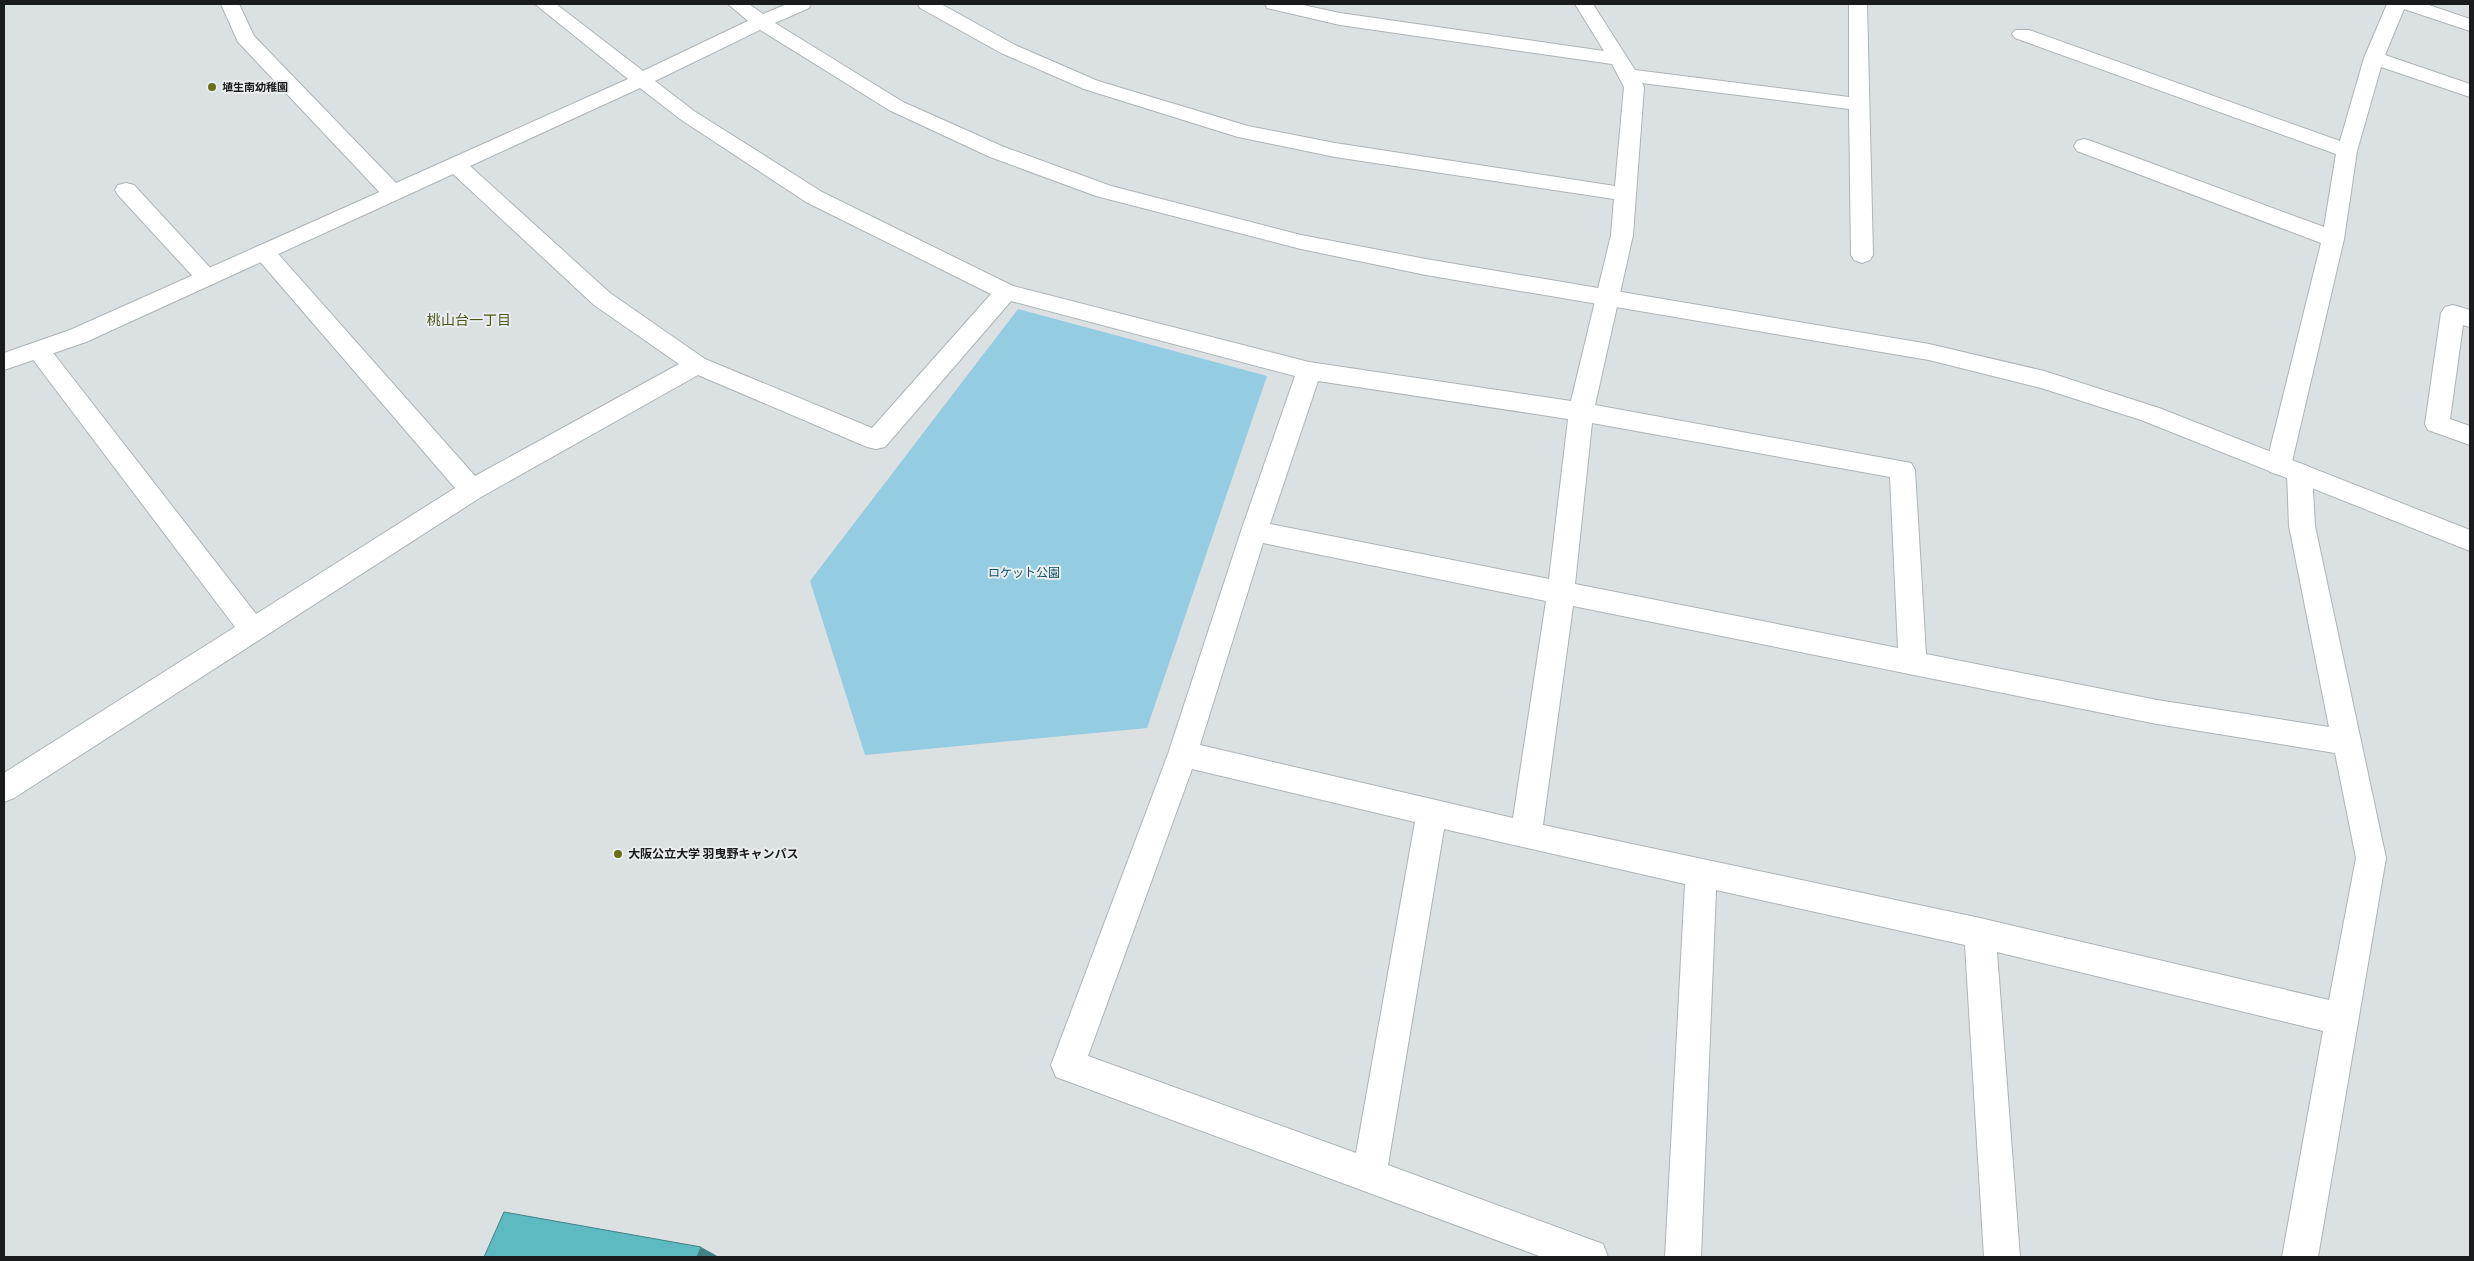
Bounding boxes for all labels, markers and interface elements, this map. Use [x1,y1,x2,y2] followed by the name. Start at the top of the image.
[206,81,218,93] marker: 埴生南幼稚園
[222,81,288,94] place label: 埴生南幼稚園
[427,312,511,329] district label: 桃山台一丁目
[988,566,1060,580] park label: ロケット公園
[628,847,799,861] place label: 大阪公立大学 羽曳野キャンパス
[612,848,624,860] marker: 大阪公立大学 羽曳野キャンパス

